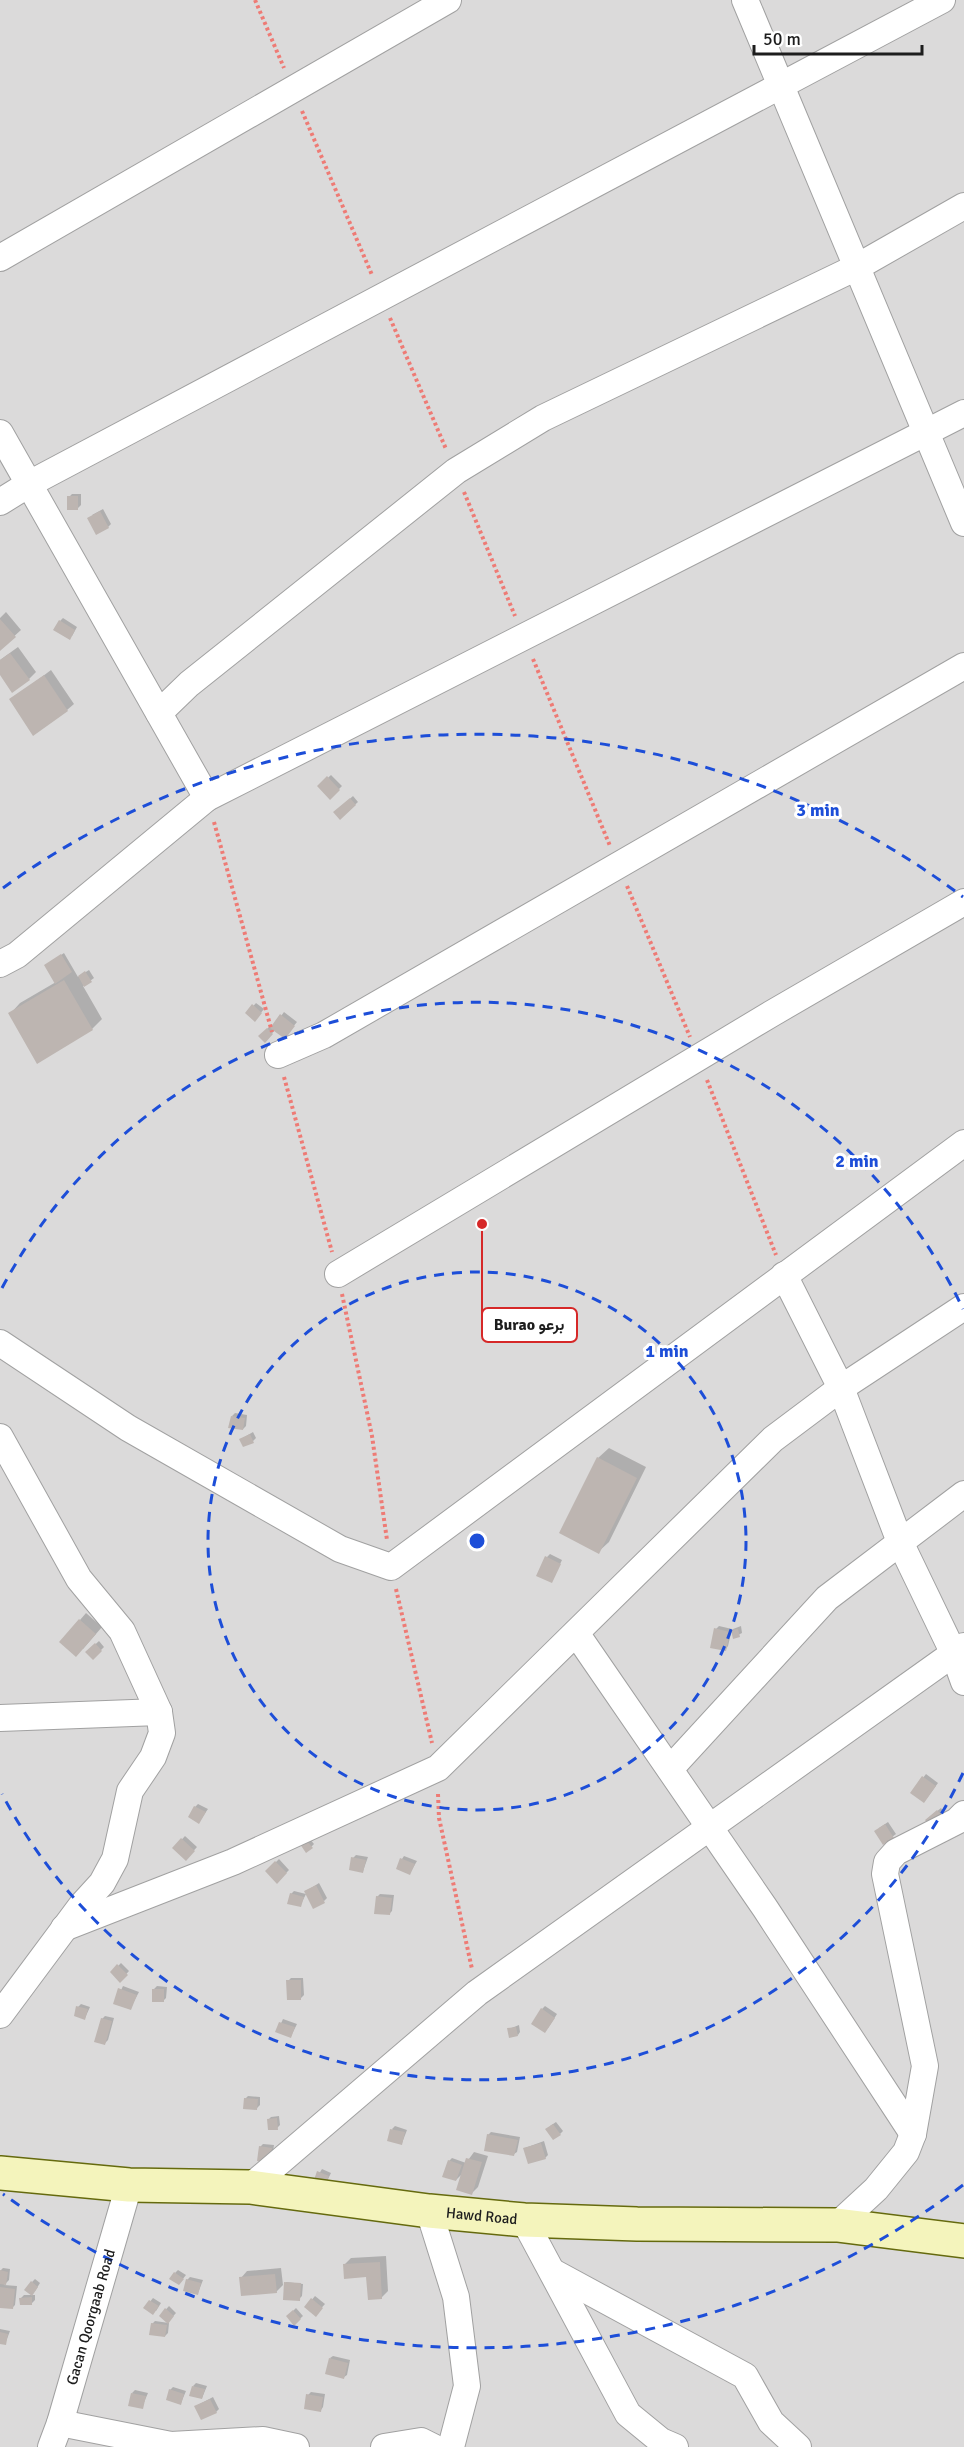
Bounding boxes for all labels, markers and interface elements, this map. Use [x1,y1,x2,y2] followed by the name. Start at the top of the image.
[754,18,922,56] scale bar
[763,28,801,50] text: 50 m
[796,799,840,821] text: 3 min
[835,1150,879,1172] text: 2 min
[482,1308,577,1342] callout: Burao برعو
[494,1315,564,1335] text: Burao برعو
[645,1340,689,1362] text: 1 min
[467,1531,487,1551] centre of rings
[445,2204,518,2228] street label: Hawd Road
[63,2247,119,2387] street label: Gacan Qoorgaab Road

